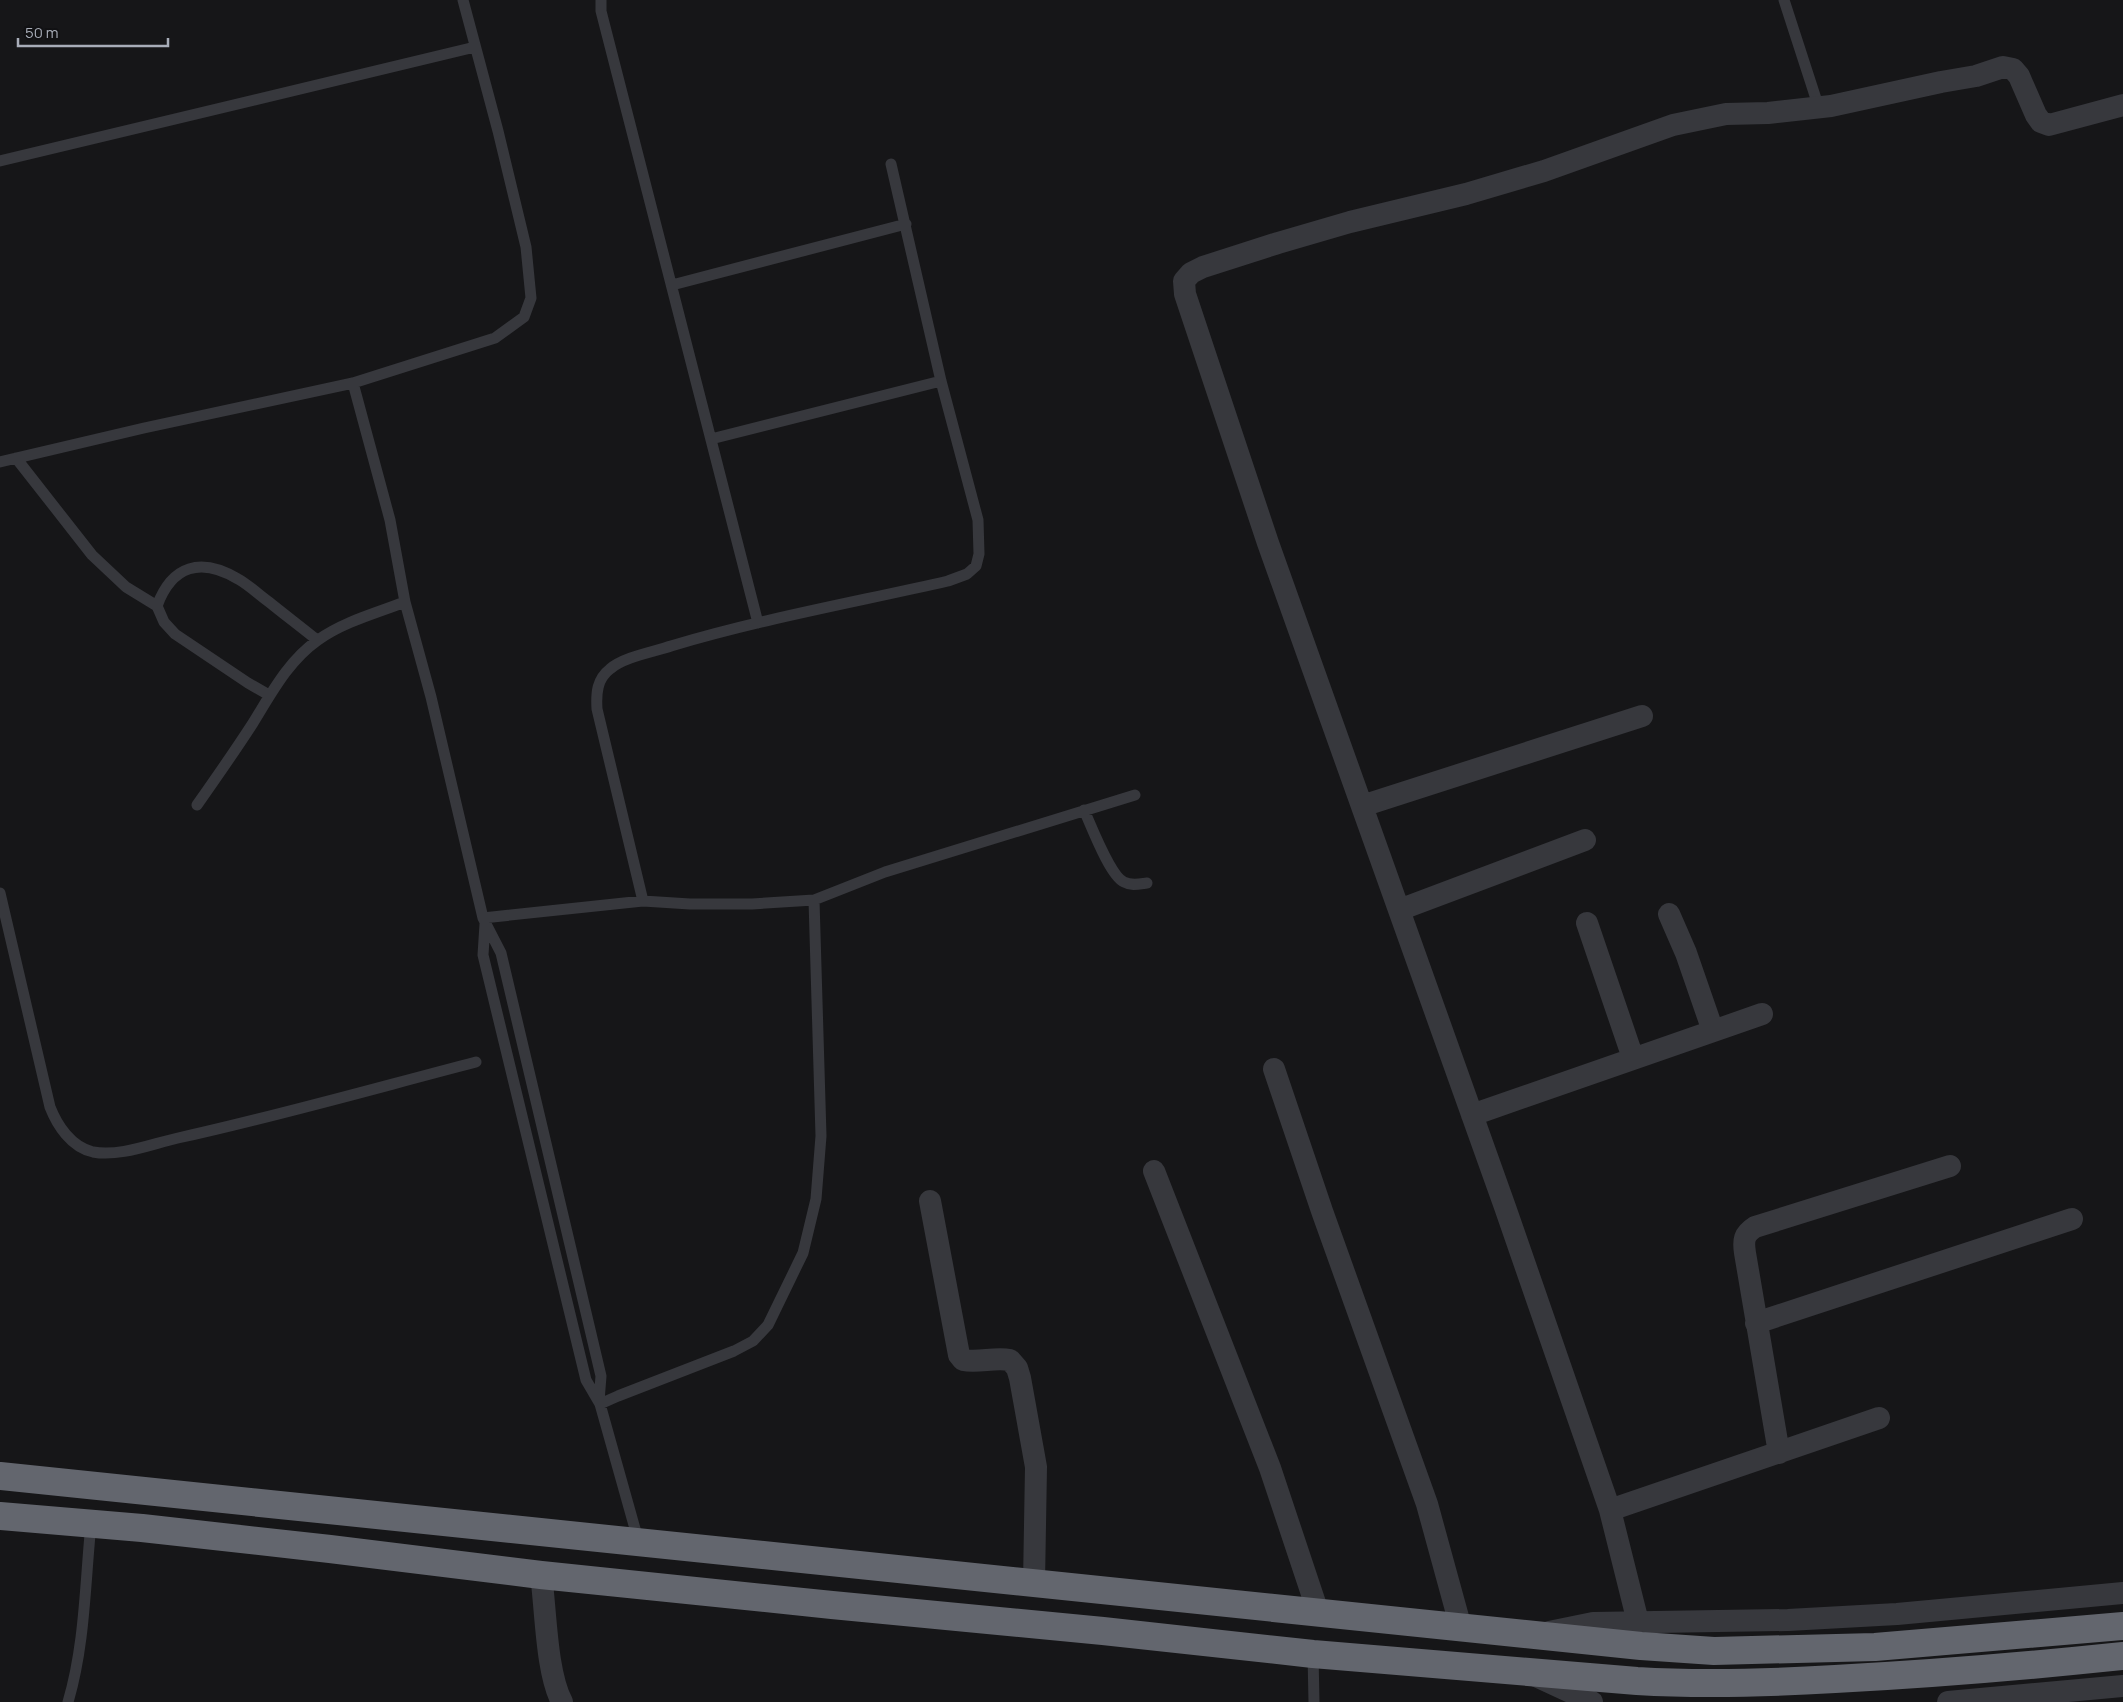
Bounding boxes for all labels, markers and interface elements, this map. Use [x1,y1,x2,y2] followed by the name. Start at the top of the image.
[18,15,168,47] scale bar
[25,22,59,43] text: 50 m

